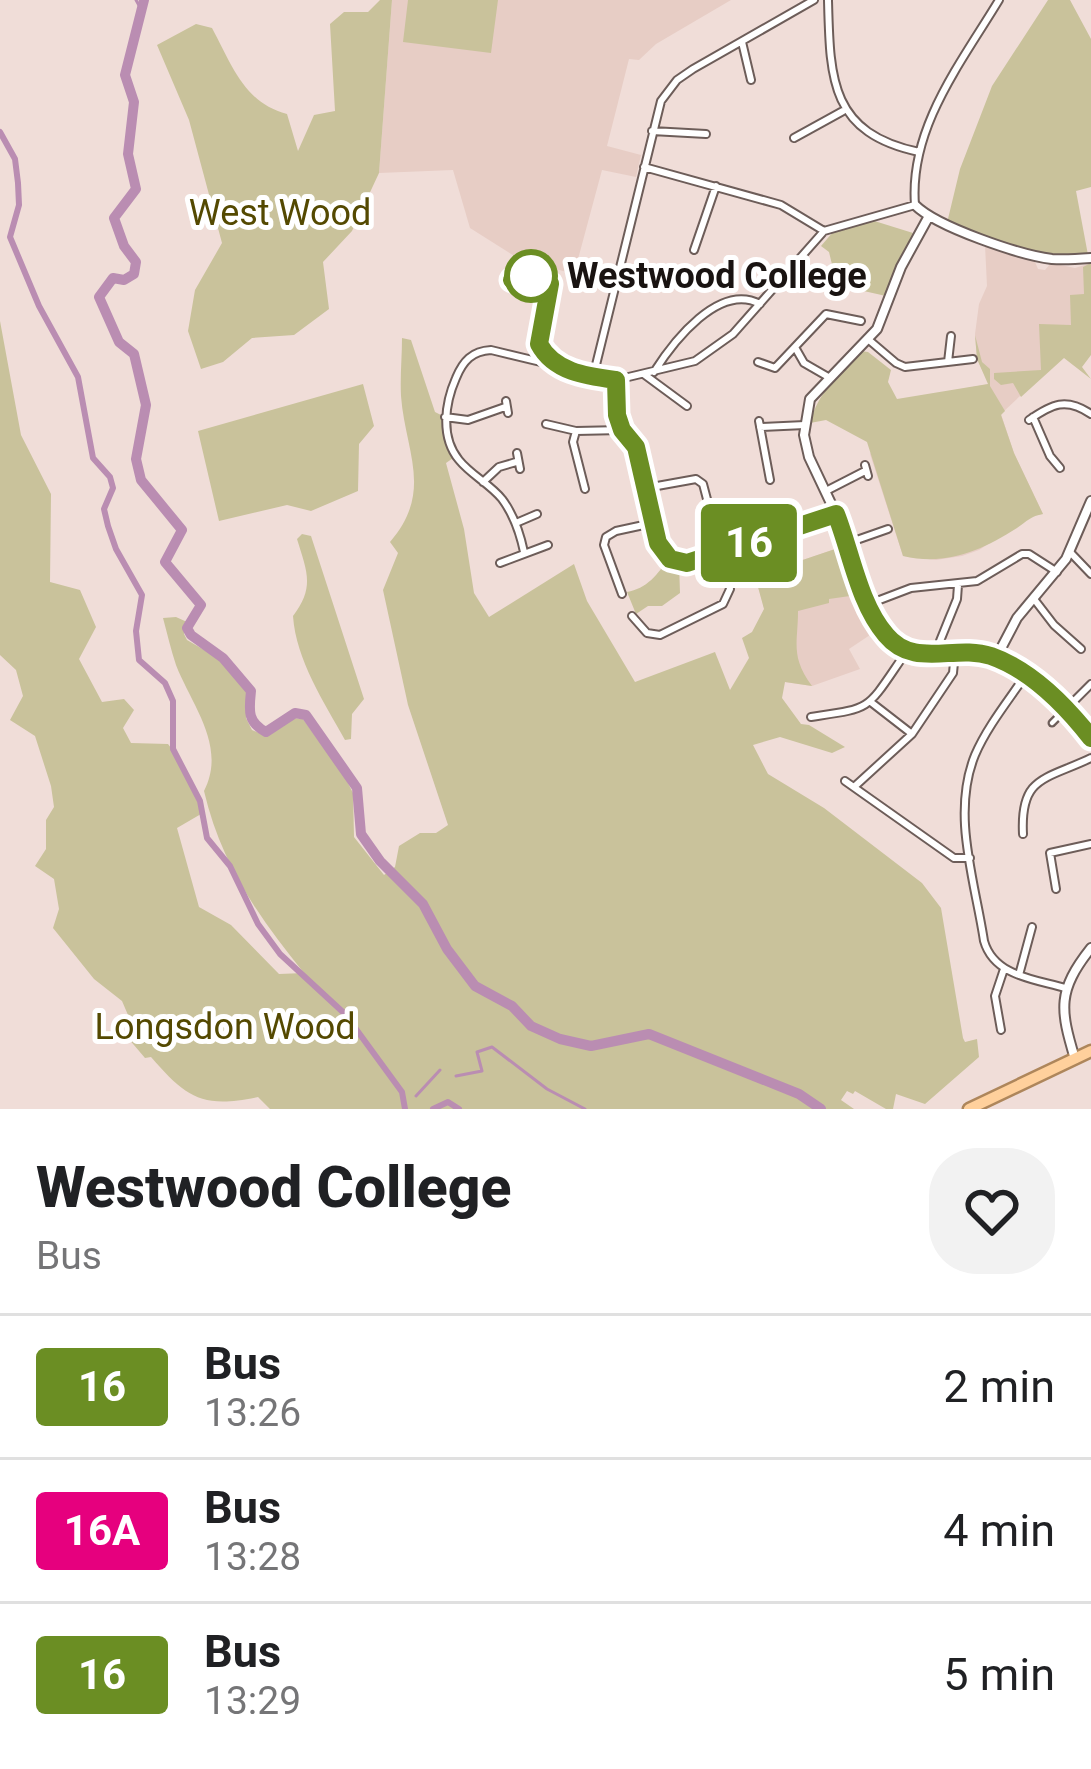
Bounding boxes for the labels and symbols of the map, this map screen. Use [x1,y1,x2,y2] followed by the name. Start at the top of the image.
[189,192,371,234] park label: West Wood
[506,251,556,301] marker: Westwood College
[567,255,867,297] place label: Westwood College
[695,504,803,582] line badge: 16
[95,1006,356,1048] park label: Longsdon Wood

